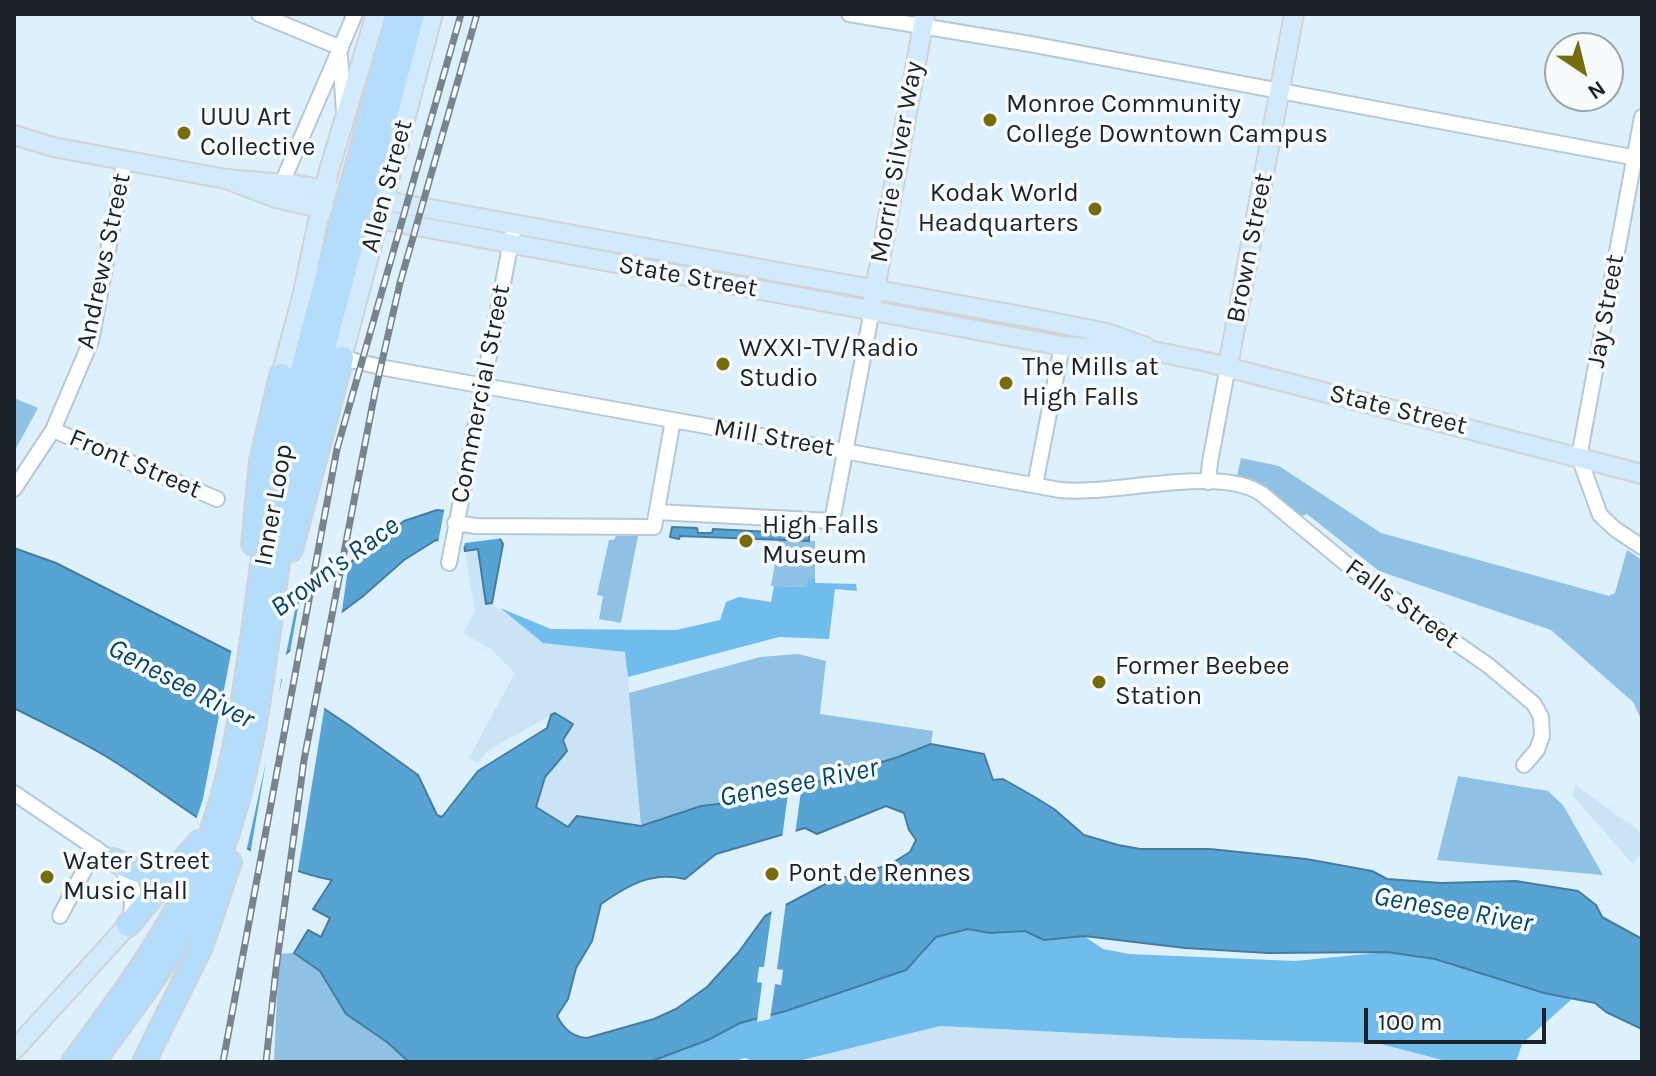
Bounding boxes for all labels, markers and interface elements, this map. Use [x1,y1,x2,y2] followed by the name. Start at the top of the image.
[1544,32,1624,112] north arrow
[864,59,930,265] street label: Morrie Silver Way
[1583,75,1611,105] text: N
[1006,89,1328,150] place label: Monroe Community College Downtown Campus
[200,102,315,164] place label: UUU Art Collective
[981,111,999,129] marker: Monroe Community College Downtown Campus
[354,116,420,256] street label: Allen Street
[175,124,193,142] marker: UUU Art Collective
[70,170,138,352] street label: Andrews Street
[1220,170,1280,326] street label: Brown Street
[918,178,1079,240] place label: Kodak World Headquarters
[1086,200,1104,218] marker: Kodak World Headquarters
[616,249,760,305] street label: State Street
[1581,252,1631,370] street label: Jay Street
[445,282,517,506] street label: Commercial Street
[739,333,918,394] place label: WXXI-TV/Radio Studio
[1022,352,1158,414] place label: The Mills at High Falls
[714,355,732,373] marker: WXXI-TV/Radio Studio
[997,374,1015,392] marker: The Mills at High Falls
[1326,378,1470,442] street label: State Street
[711,412,837,464] street label: Mill Street
[64,422,206,506] street label: Front Street
[248,442,300,568] street label: Inner Loop
[264,509,406,625] water label: Brown's Race
[762,510,879,572] place label: High Falls Museum
[737,532,755,550] marker: High Falls Museum
[1339,552,1465,656] street label: Falls Street
[102,631,260,737] water label: Genesee River
[1115,651,1290,712] place label: Former Beebee Station
[1090,673,1108,691] marker: Former Beebee Station
[717,751,881,815] water label: Genesee River
[63,846,210,908] place label: Water Street Music Hall
[788,858,971,890] place label: Pont de Rennes
[763,865,781,883] marker: Pont de Rennes
[38,868,56,886] marker: Water Street Music Hall
[1371,879,1535,941] water label: Genesee River
[1368,992,1550,1042] scale bar
[1378,1008,1443,1036] text: 100 m

